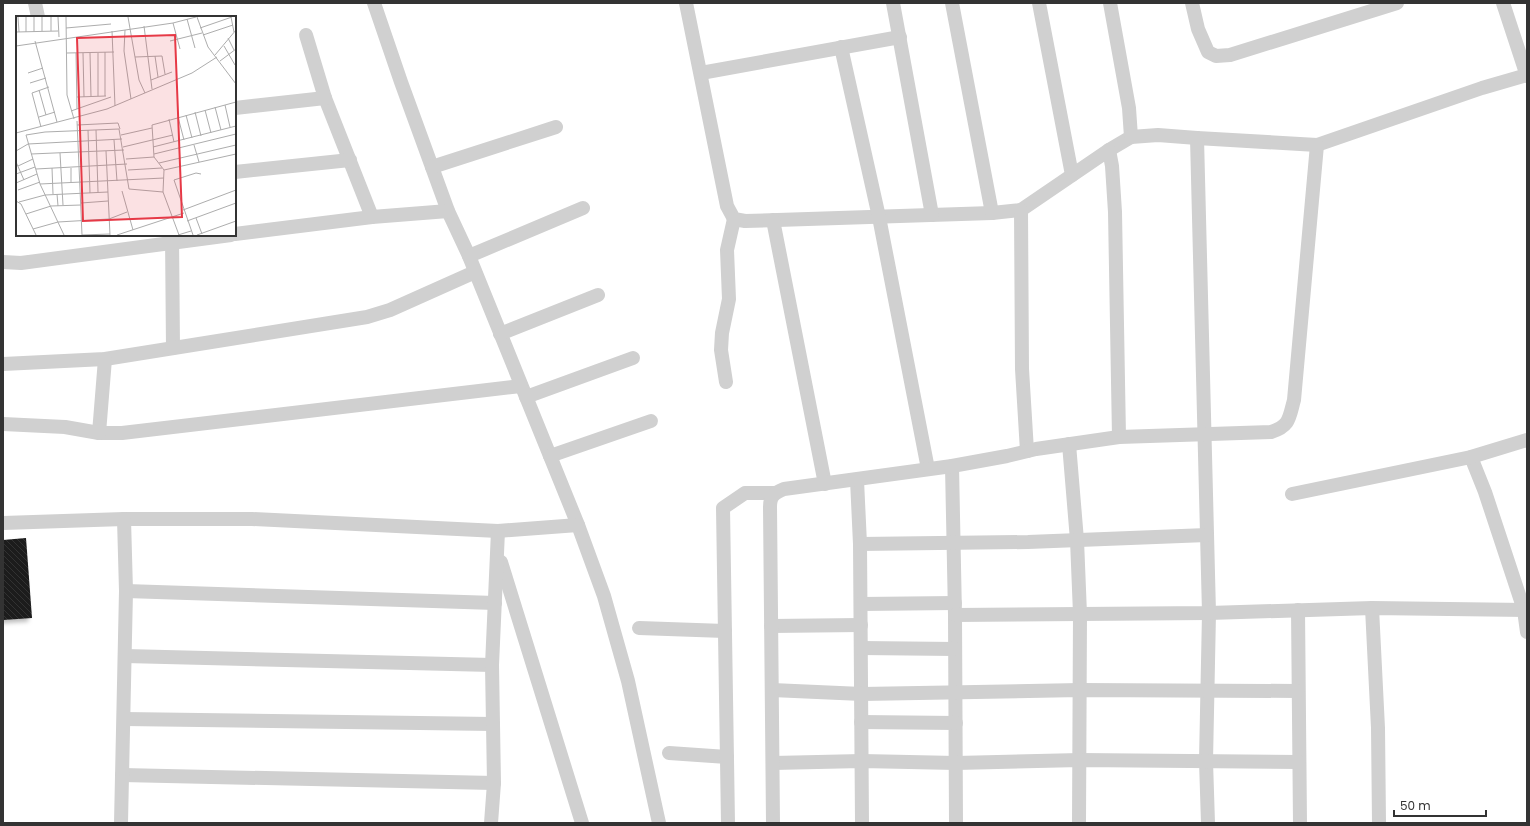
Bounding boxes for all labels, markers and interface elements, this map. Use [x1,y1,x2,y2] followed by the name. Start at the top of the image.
[16,16,236,236] inset map
[1394,792,1486,818] scale bar
[1400,797,1431,814] text: 50 m

